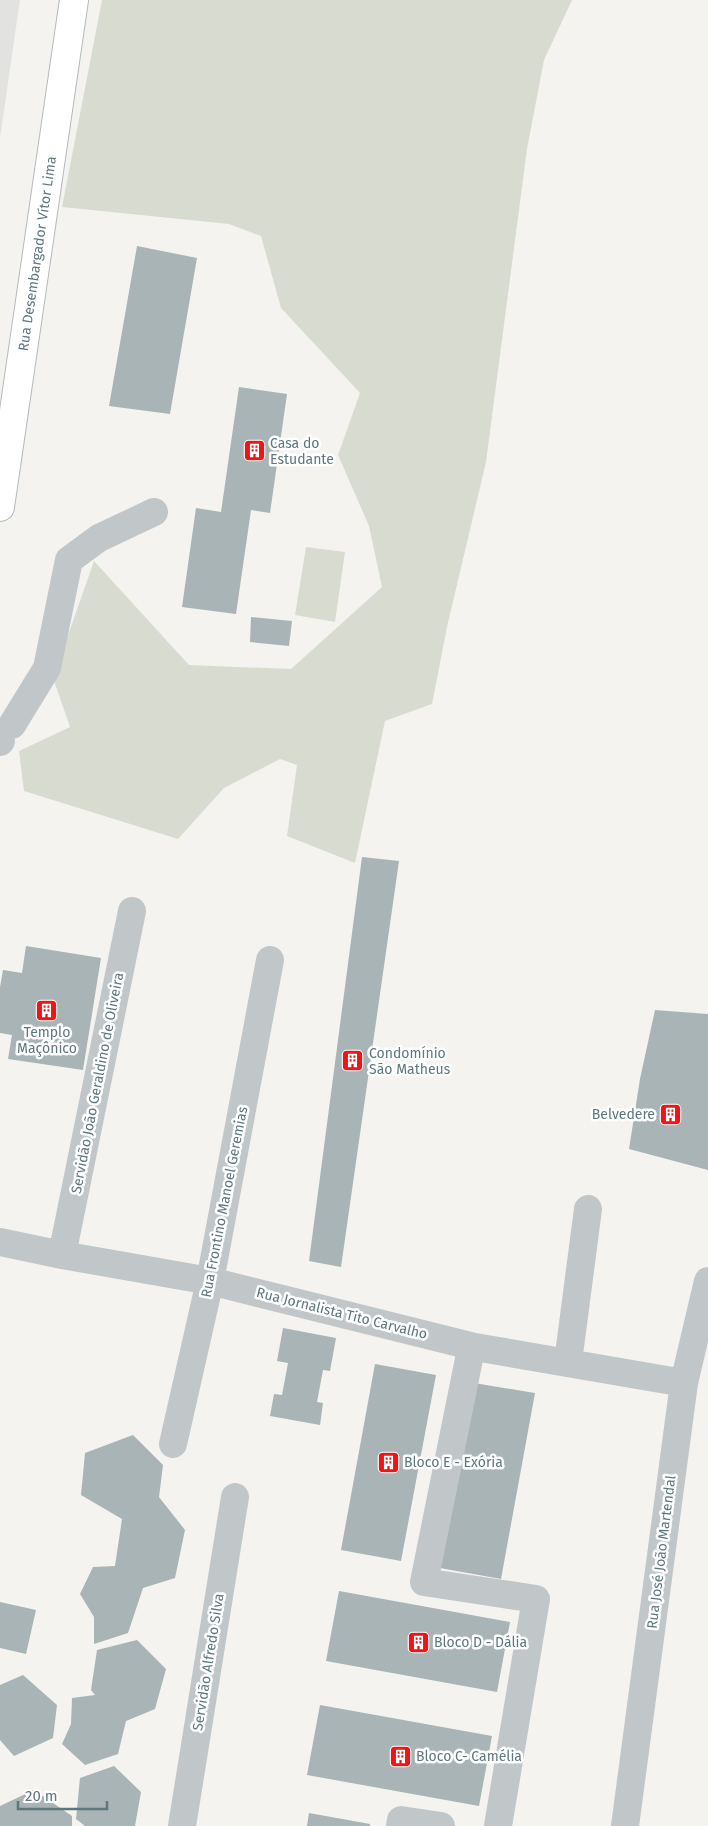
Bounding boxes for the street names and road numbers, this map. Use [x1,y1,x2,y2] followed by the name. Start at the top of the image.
[15,155,60,352] street label: Rua Desembargador Vítor Lima
[68,971,127,1195] street label: Servidão João Geraldino de Oliveira
[198,1105,251,1299] street label: Rua Frontino Manoel Geremias
[255,1284,429,1343] street label: Rua Jornalista Tito Carvalho
[644,1474,679,1630] street label: Rua José João Martendal
[189,1592,228,1732] street label: Servidão Alfredo Silva

